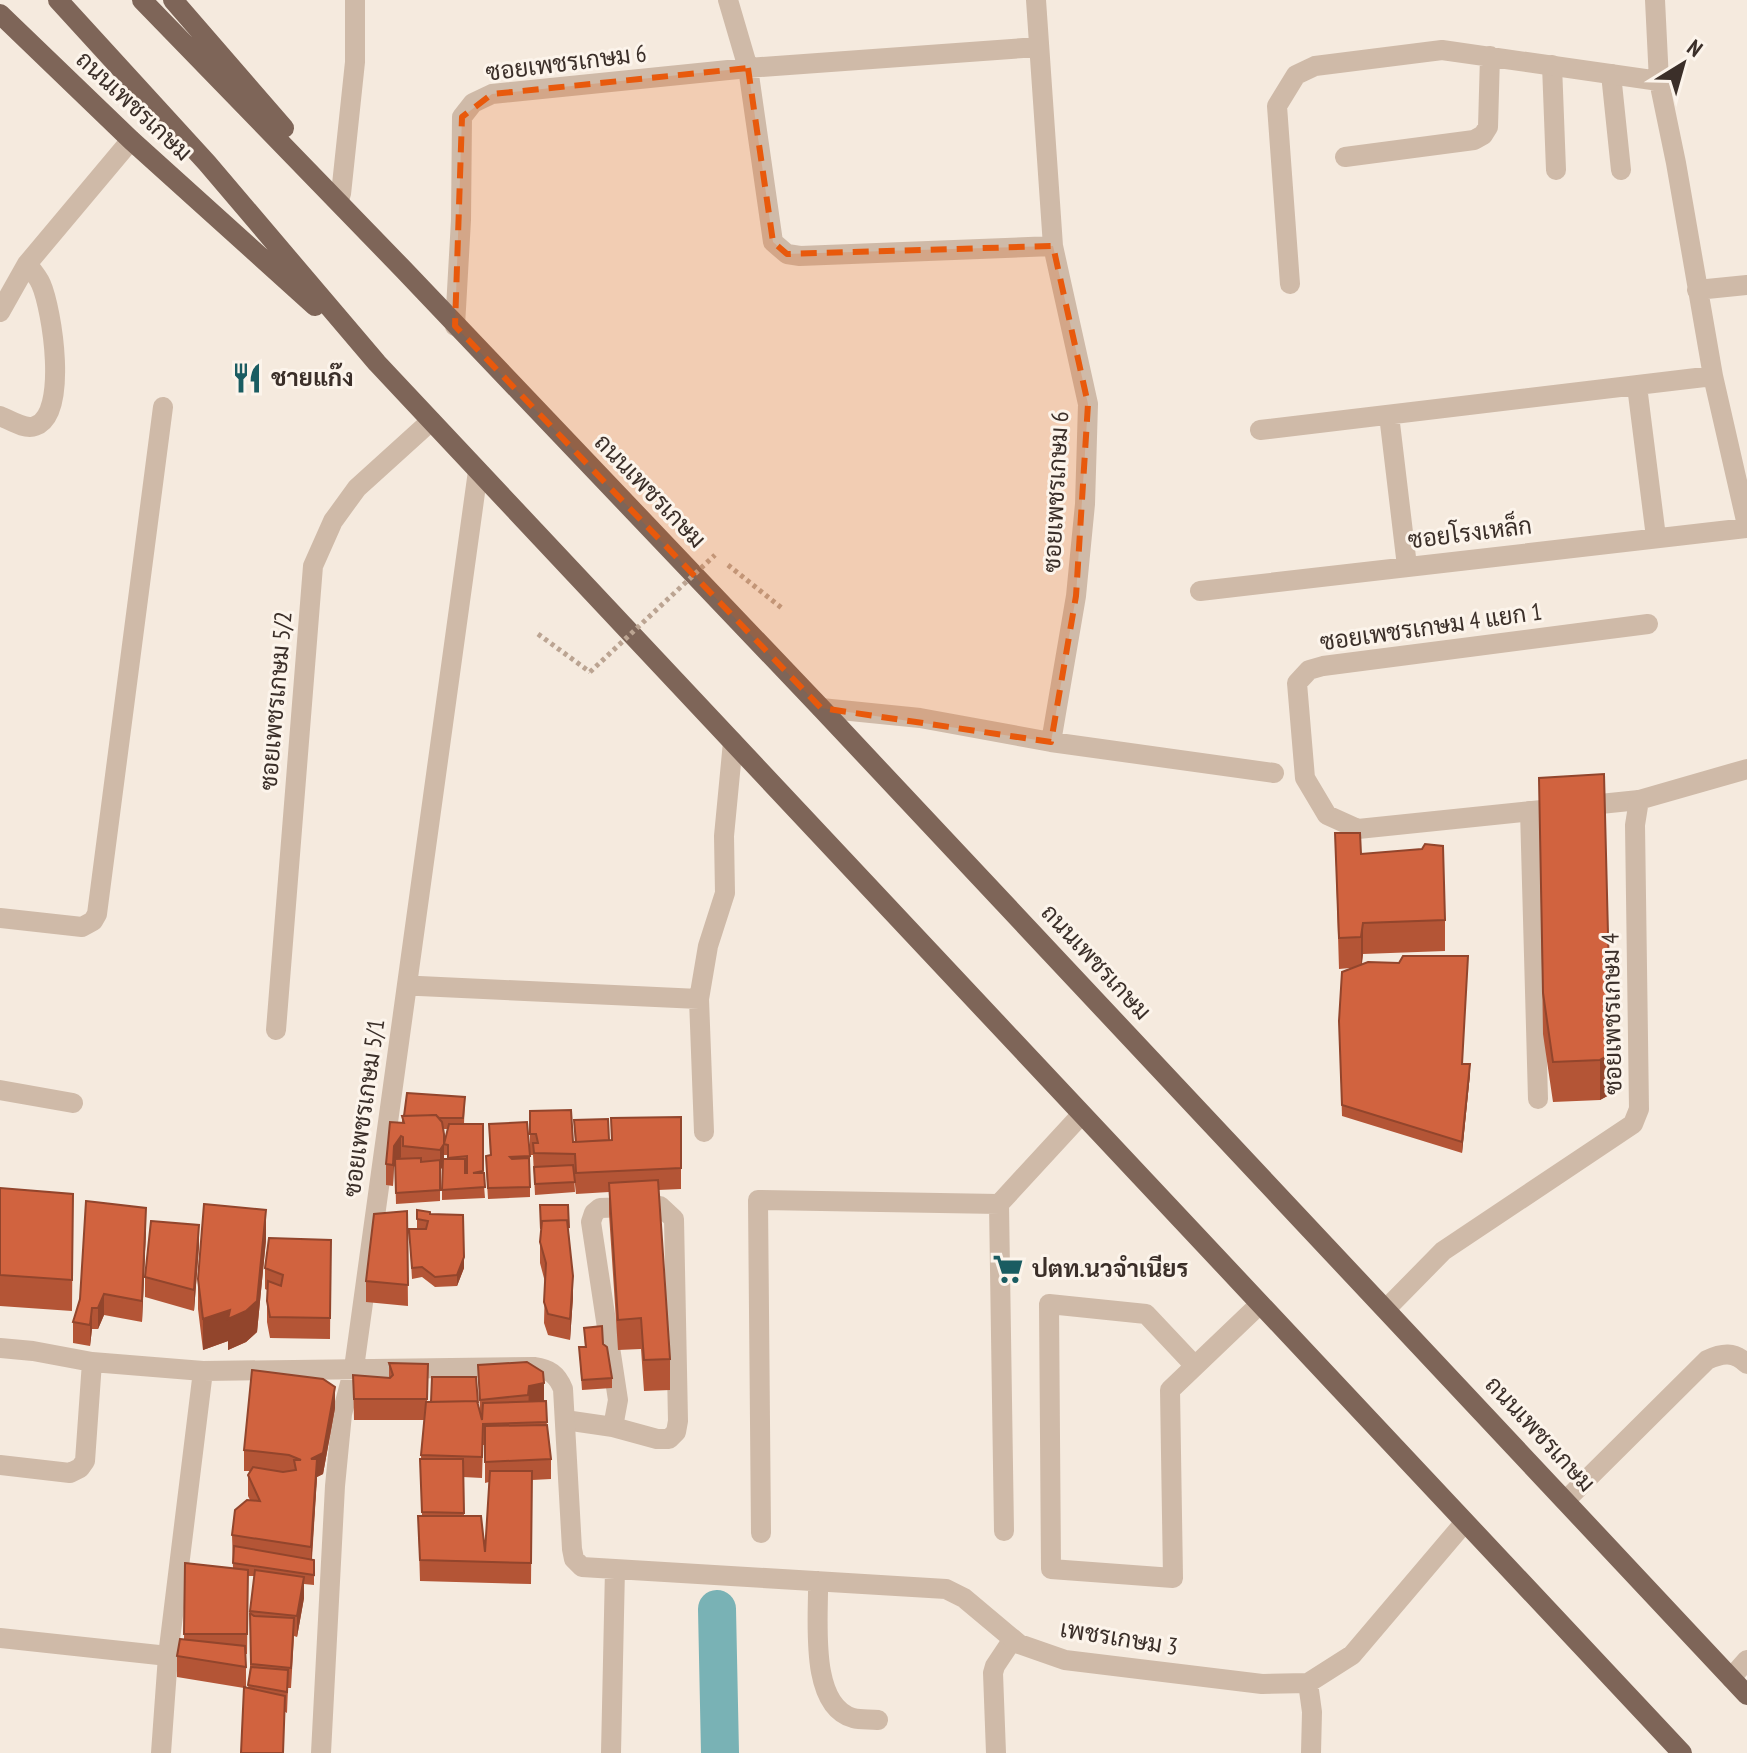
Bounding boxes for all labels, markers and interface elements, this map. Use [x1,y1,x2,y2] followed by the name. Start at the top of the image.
[1643,24,1723,104] north arrow
[1682,33,1708,63] text: N
[484,37,648,88] street label: ซอยเพชรเกษม 6
[70,44,199,167] street label: ถนนเพชรเกษม
[230,361,264,395] restaurant icon: ชายแก๊ง
[271,362,354,393] place label: ชายแก๊ง
[1036,410,1075,573] street label: ซอยเพชรเกษม 6
[588,427,713,555] street label: ถนนเพชรเกษม
[1406,509,1534,555] street label: ซอยโรงเหล็ก
[1318,596,1544,657] street label: ซอยเพชรเกษม 4 แยก 1
[252,610,299,792] street label: ซอยเพชรเกษม 5/2
[1035,897,1158,1026] street label: ถนนเพชรเกษม
[1595,933,1628,1095] street label: ซอยเพชรเกษม 4
[336,1017,391,1199] street label: ซอยเพชรเกษม 5/1
[991,1252,1025,1286] supermarket icon: ปตท.นวจำเนียร
[1032,1253,1188,1284] place label: ปตท.นวจำเนียร
[1479,1369,1602,1498] street label: ถนนเพชรเกษม
[1058,1613,1180,1662] street label: เพชรเกษม 3

